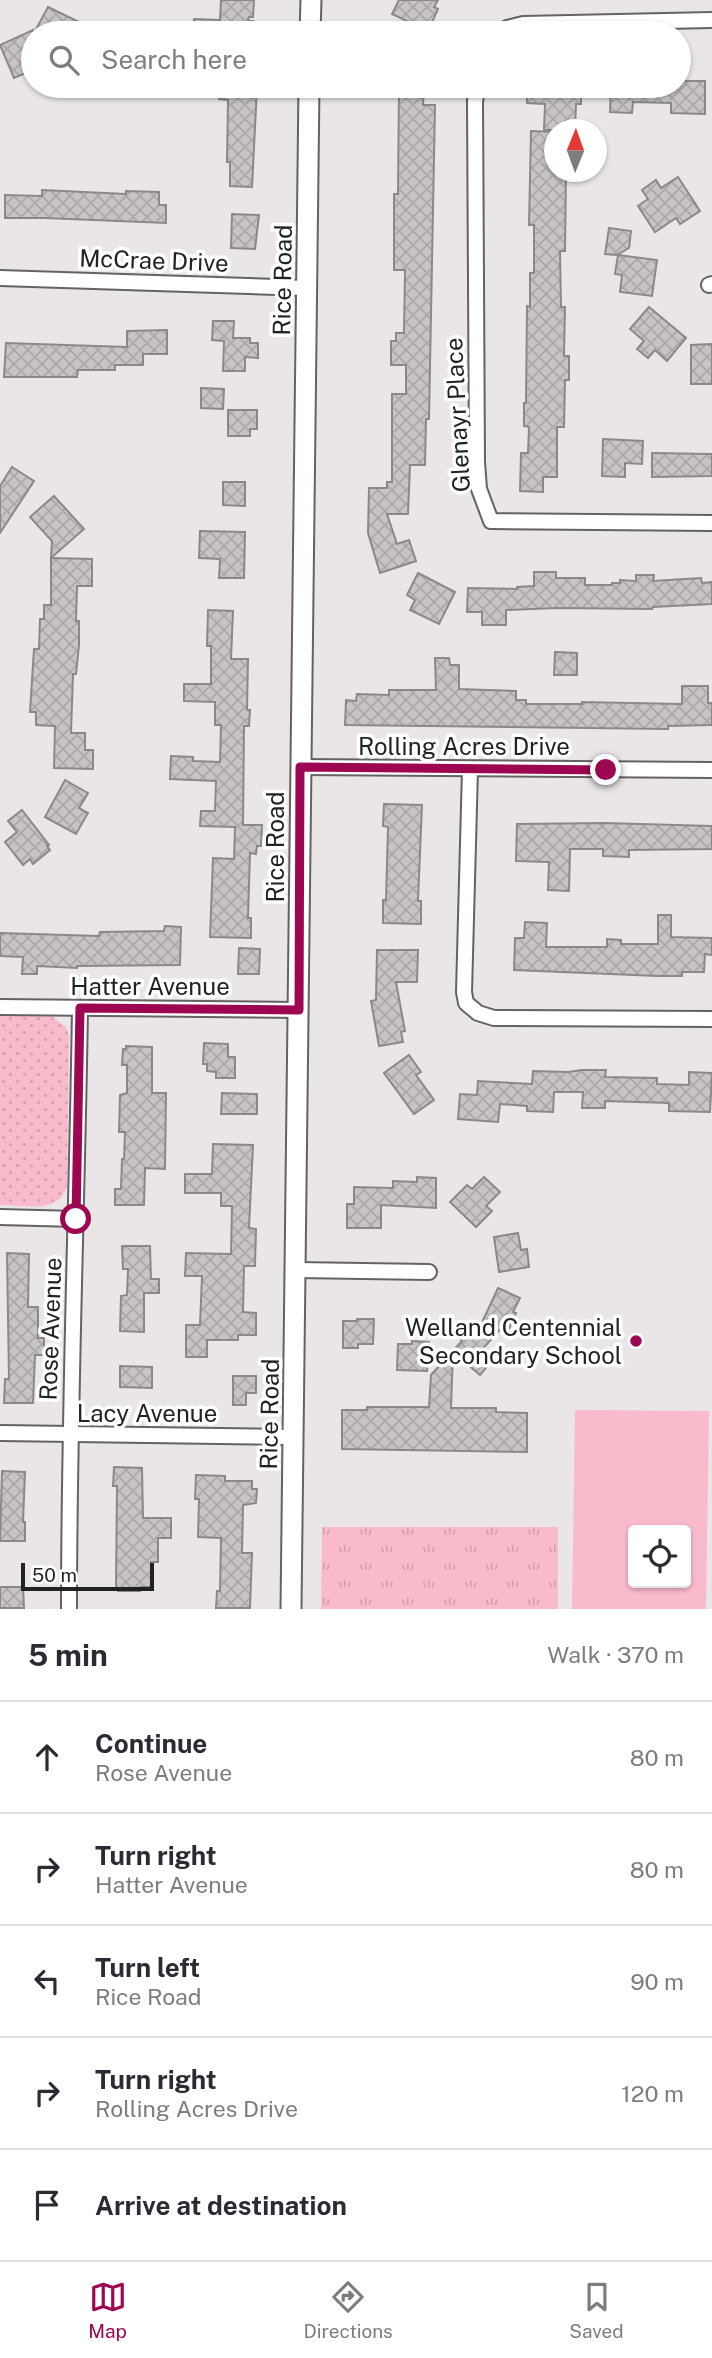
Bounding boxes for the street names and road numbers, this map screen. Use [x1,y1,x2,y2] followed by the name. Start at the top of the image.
[267,224,297,336] street label: Rice Road
[79,243,229,277] street label: McCrae Drive
[439,337,475,493] street label: Glenayr Place
[358,732,570,760] street label: Rolling Acres Drive
[261,791,289,903] street label: Rice Road
[70,972,230,1000] street label: Hatter Avenue
[34,1257,66,1401] street label: Rose Avenue
[254,1358,284,1470] street label: Rice Road
[77,1399,217,1427] street label: Lacy Avenue

